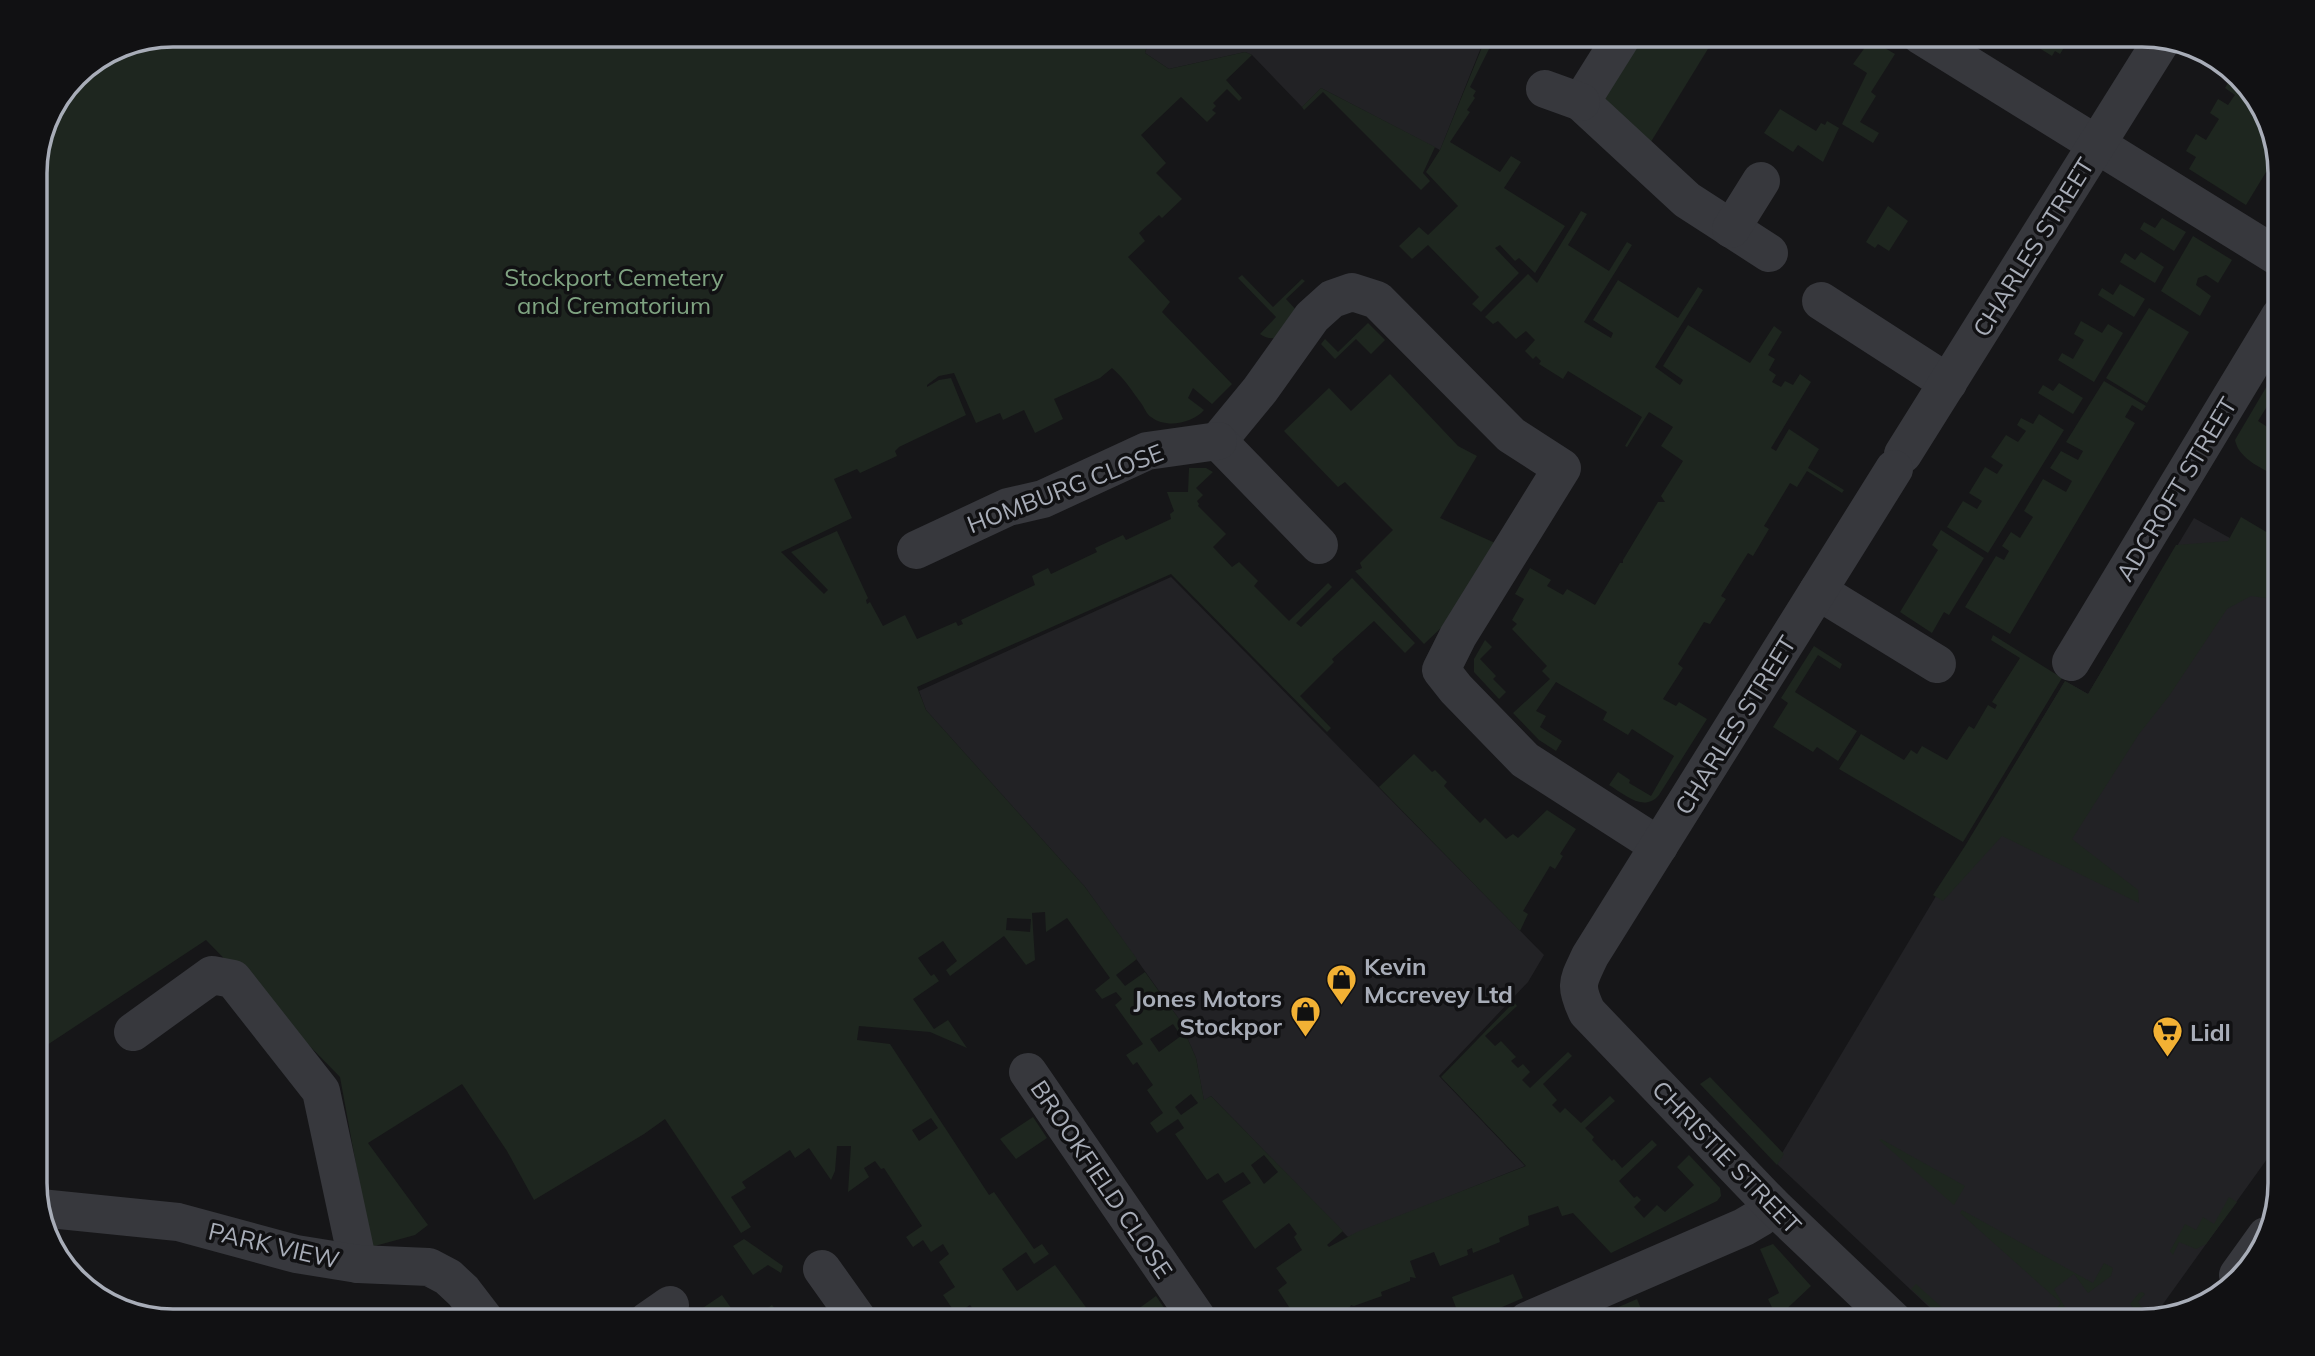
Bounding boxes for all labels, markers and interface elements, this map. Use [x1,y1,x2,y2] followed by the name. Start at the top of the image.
[1966,152,2100,342] street label: CHARLES STREET
[504,262,724,320] park label: Stockport Cemetery and Crematorium
[2109,391,2243,586] street label: ADCROFT STREET
[963,437,1167,539] street label: HOMBURG CLOSE
[1668,630,1802,820] street label: CHARLES STREET
[1364,951,1513,1009] place label: Kevin Mccrevey Ltd
[1324,963,1358,1007] shop icon: Kevin Mccrevey Ltd
[1133,983,1283,1041] place label: Jones Motors Stockpor
[1288,995,1322,1039] shop icon: Jones Motors Stockpor
[2150,1015,2184,1059] supermarket icon: Lidl
[2190,1017,2231,1047] place label: Lidl
[1025,1074,1179,1284] street label: BROOKFIELD CLOSE
[1646,1074,1808,1240] street label: CHRISTIE STREET
[206,1215,342,1275] street label: PARK VIEW

